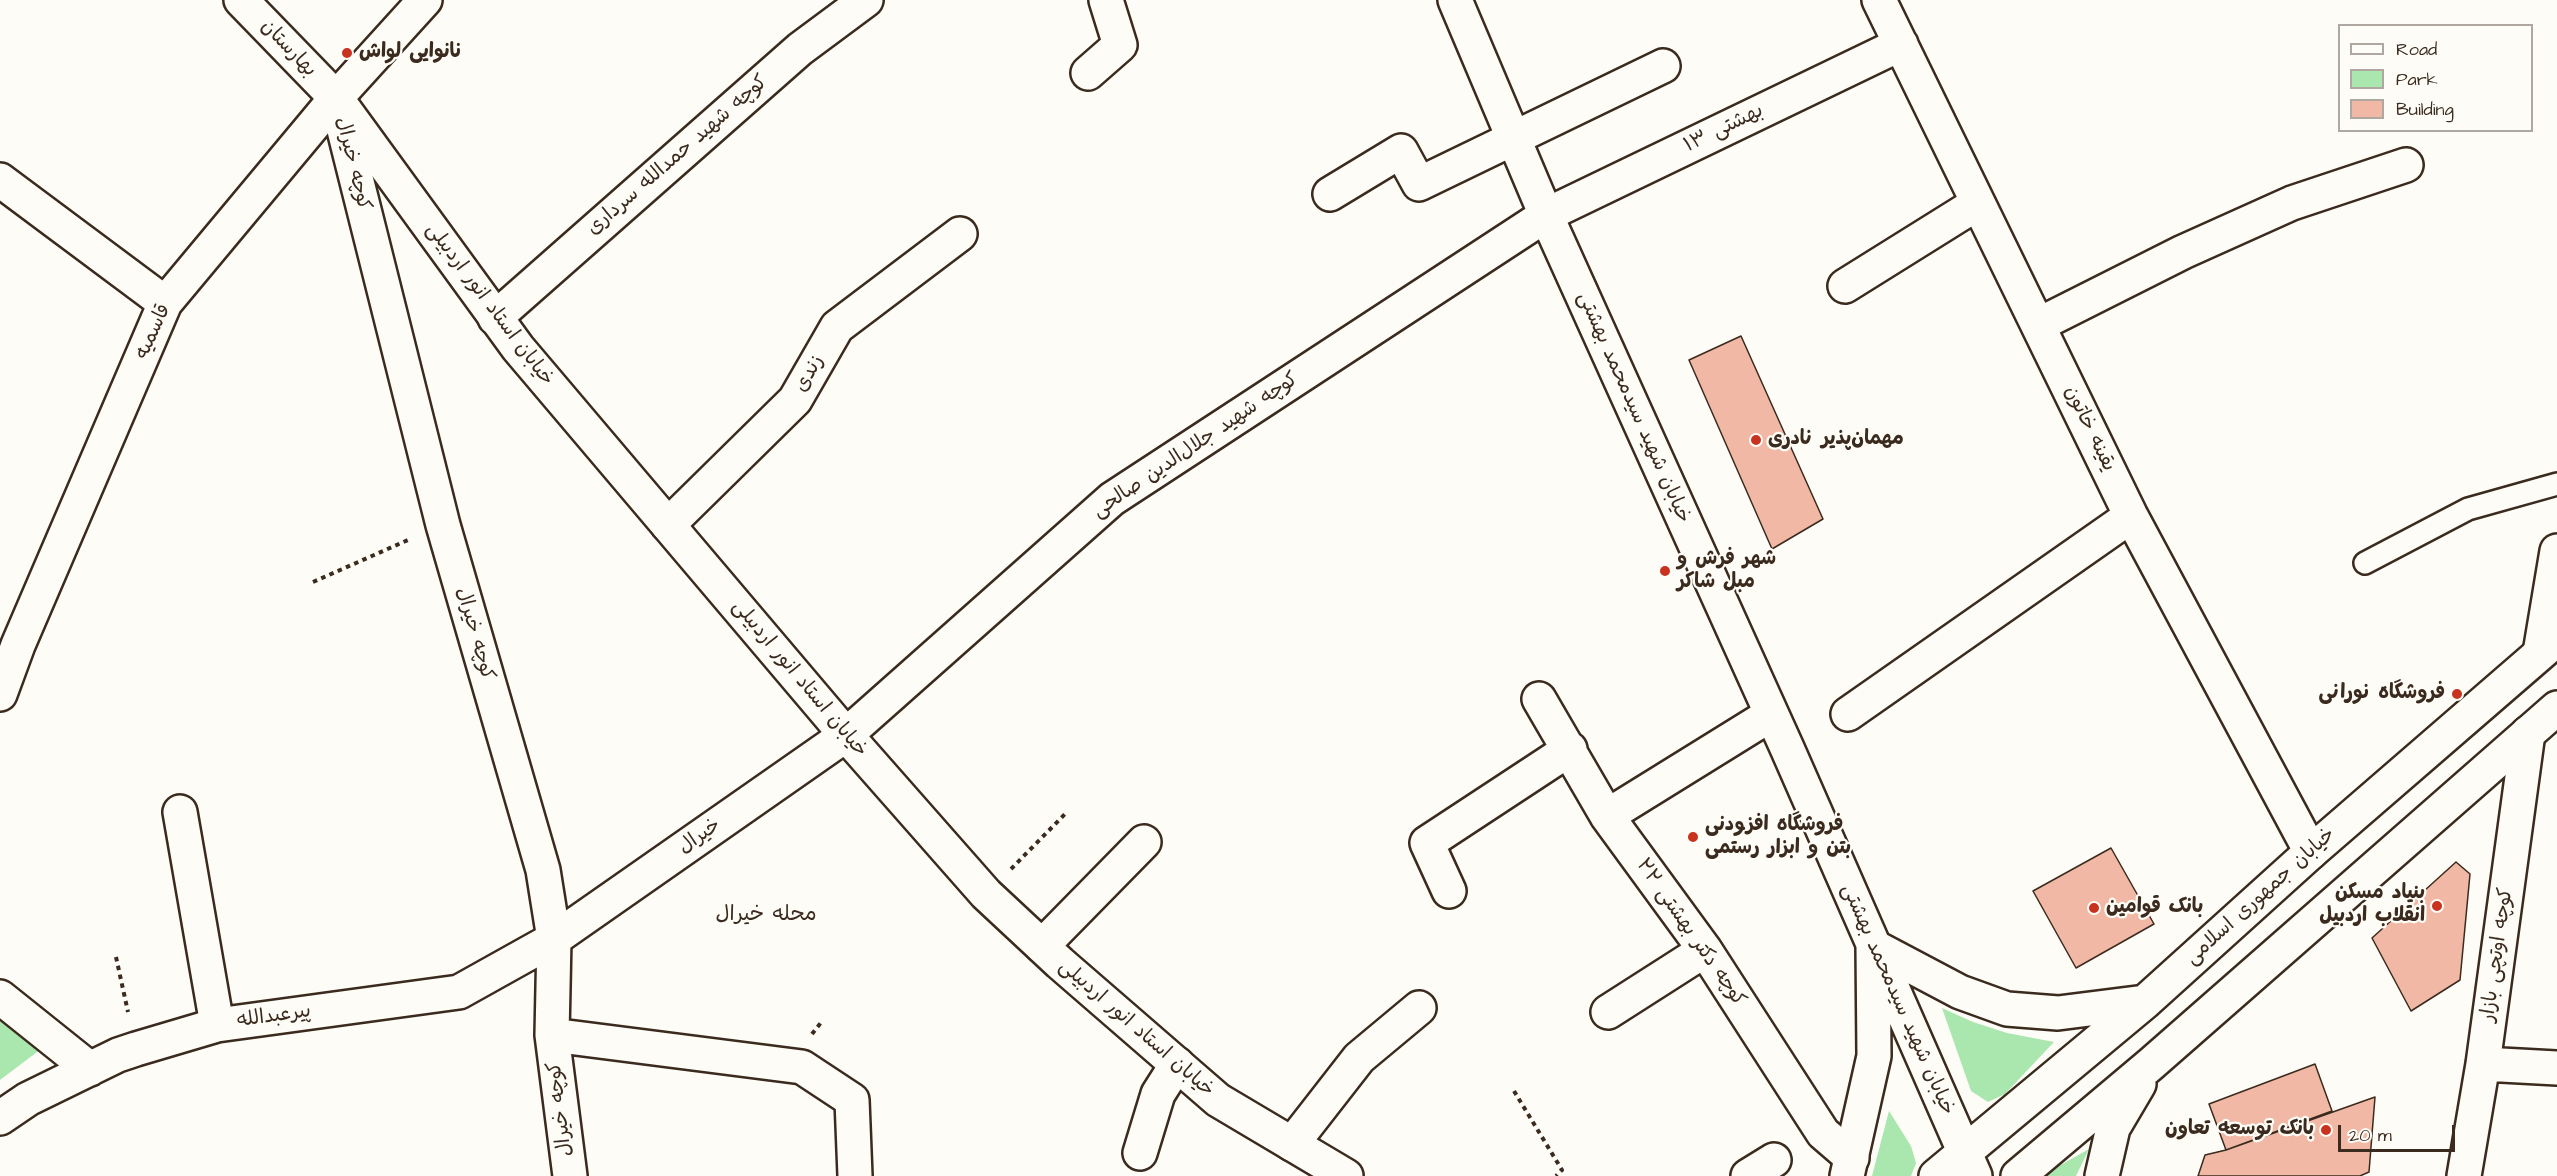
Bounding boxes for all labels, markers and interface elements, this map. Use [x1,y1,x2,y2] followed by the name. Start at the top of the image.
[255,15,321,83] street label: بهارستان
[2338,24,2533,132] legend
[2396,37,2437,62] text: Road
[359,41,463,65] place label: نانوایی لواش
[340,46,354,60] marker: نانوایی لواش
[2396,67,2438,92] text: Park
[583,71,773,241] street label: کوچه شهید حمدالله سرداری
[2396,97,2454,122] text: Building
[1680,99,1768,159] street label: بهشتی ۱۳
[329,115,375,213] street label: کوچه خیرال
[420,219,558,391] street label: خیابان استاد انور اردبیلی
[1571,289,1695,527] street label: خیابان شهید سیدمحمد بهشتی
[131,301,177,363] street label: قاسمیه
[790,351,830,397] street label: زندی
[1089,368,1303,524] street label: کوچه شهید جلال‌الدین صالحی
[2058,382,2120,476] street label: یقینه خاتون
[1768,428,1904,452] place label: مهمان‌پذیر نادری
[1749,433,1763,447] marker: مهمان‌پذیر نادری
[1677,548,1776,595] place label: شهر فرش و مبل شاکر
[1658,564,1672,578] marker: شهر فرش و مبل شاکر
[449,585,499,683] street label: کوچه خیرال
[726,596,872,762] street label: خیابان استاد انور اردبیلی
[2319,682,2445,706] place label: فروشگاه نورانی
[2450,687,2464,701] marker: فروشگاه نورانی
[674,814,726,860] street label: خیرال
[1705,814,1851,861] place label: فروشگاه افزودنی بتن و ابزار رستمی
[2181,823,2341,971] street label: خیابان جمهوری اسلامی
[1686,830,1700,844] marker: فروشگاه افزودنی بتن و ابزار رستمی
[1630,854,1750,1012] street label: کوچه دکتر بهشتی ۲۲
[1835,881,1959,1119] street label: خیابان شهید سیدمحمد بهشتی
[2319,882,2425,929] place label: بنیاد مسکن انقلاب اردبیل
[2477,887,2519,1023] street label: کوچه اوتچی بازار
[2106,896,2203,920] place label: بانک قوامین
[2430,899,2444,913] marker: بنیاد مسکن انقلاب اردبیل
[2087,901,2101,915] marker: بانک قوامین
[715,903,817,929] district label: محله خیرال
[1054,955,1218,1103] street label: خیابان استاد انور اردبیلی
[235,1000,313,1034] street label: پیرعبدالله
[543,1060,579,1158] street label: کوچه خیرال
[2341,1113,2458,1151] scale bar
[2165,1118,2314,1142] place label: بانک توسعه تعاون
[2319,1123,2333,1137] marker: بانک توسعه تعاون
[2349,1123,2392,1148] text: 20 m

